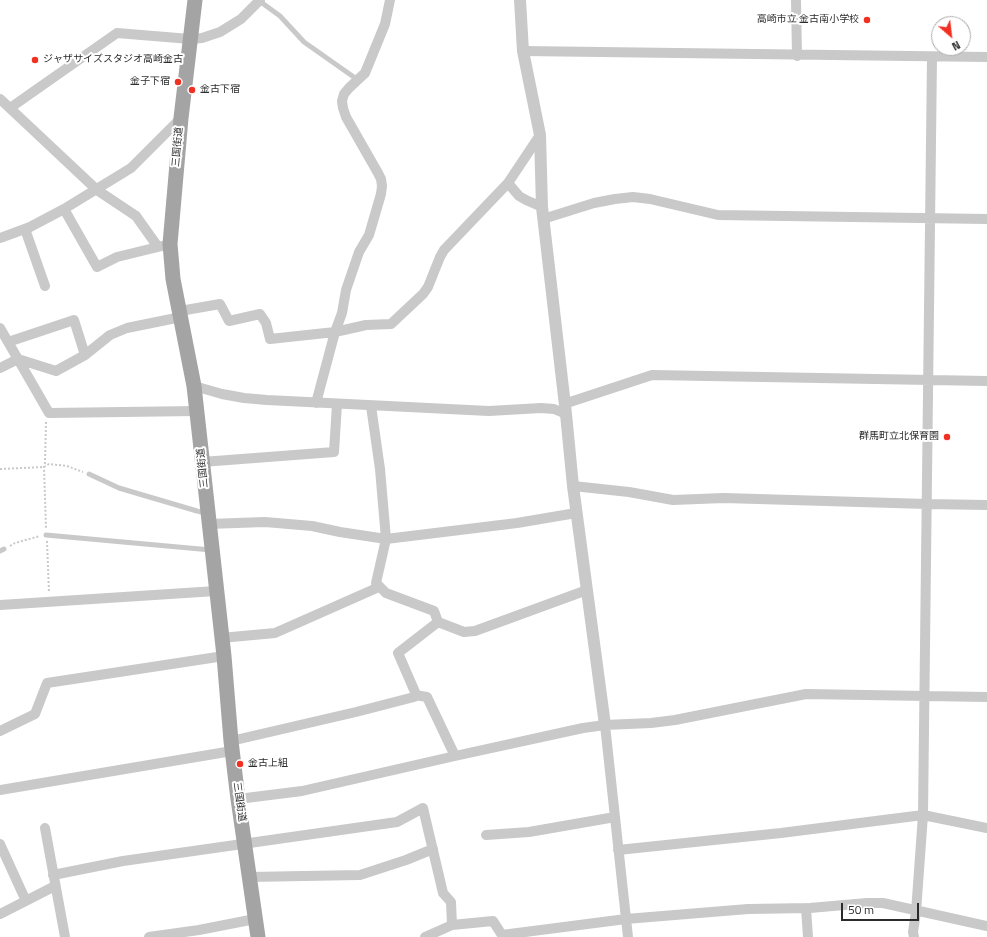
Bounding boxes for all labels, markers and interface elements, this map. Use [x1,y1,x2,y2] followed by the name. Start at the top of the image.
[757,14,859,26] place label: 高崎市立 金古南小学校
[862,15,872,25] marker: 高崎市立 金古南小学校
[931,16,971,56] north arrow
[949,37,963,55] text: N
[43,54,183,66] place label: ジャザサイズスタジオ高崎金古
[30,55,40,65] marker: ジャザサイズスタジオ高崎金古
[130,76,170,88] place label: 金子下宿
[173,77,183,87] marker: 金子下宿
[200,84,240,96] place label: 金古下宿
[187,85,197,95] marker: 金古下宿
[170,127,186,167] street label: 三国街道
[859,431,939,443] place label: 群馬町立北保育園
[942,432,952,442] marker: 群馬町立北保育園
[195,447,211,489] street label: 三国街道
[248,758,288,770] place label: 金古上組
[235,759,245,769] marker: 金古上組
[230,781,248,823] street label: 三国街道
[843,895,921,921] scale bar
[848,900,874,919] text: 50 m

